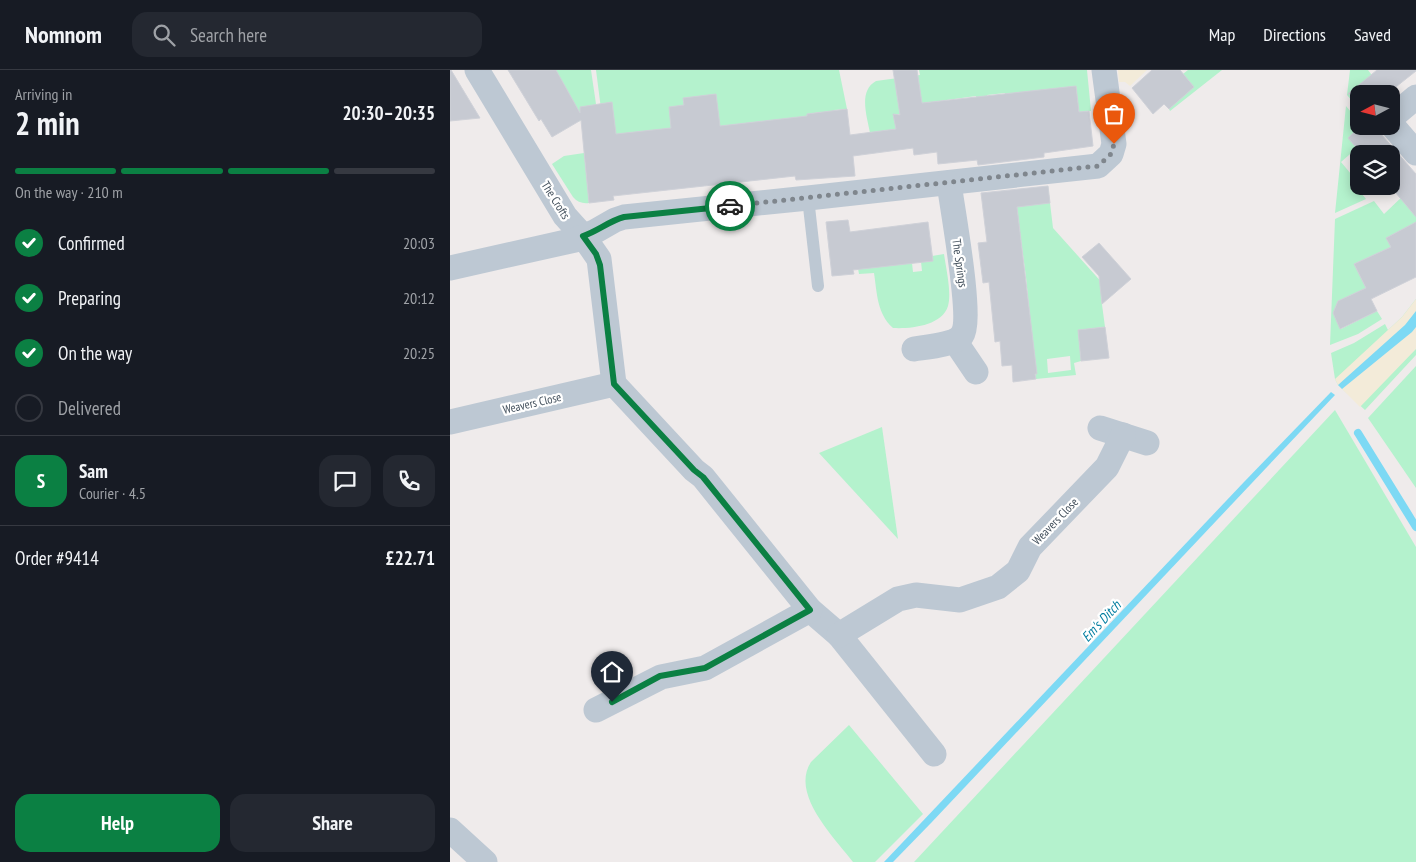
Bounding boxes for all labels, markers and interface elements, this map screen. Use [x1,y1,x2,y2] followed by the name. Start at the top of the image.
[132,12,482,57] search box
[25,19,102,50] text: Nomnom
[150,21,178,49] icon: search
[190,23,267,47] text: Search here
[1209,23,1235,46] text: Map
[1263,23,1326,46] text: Directions
[1354,23,1391,46] text: Saved
[15,84,72,104] text: Arriving in
[1350,85,1400,135] north arrow
[1350,85,1400,195] map controls
[1093,93,1135,144] pin
[1100,100,1128,128] icon: bag
[342,101,435,125] text: 20:30–20:35
[15,102,80,144] text: 2 min
[1350,145,1400,195] button: layers
[538,178,574,222] street label: The Crofts
[705,181,755,231] courier
[15,182,123,202] text: On the way · 210 m
[716,192,744,220] icon: car
[15,229,43,257] icon: check
[58,231,125,255] text: Confirmed
[403,233,435,253] text: 20:03
[949,238,971,288] street label: The Springs
[15,284,43,312] icon: check
[58,286,121,310] text: Preparing
[403,288,435,308] text: 20:12
[15,339,43,367] icon: check
[58,341,132,365] text: On the way
[403,343,435,363] text: 20:25
[501,389,563,417] street label: Weavers Close
[58,396,121,420] text: Delivered
[319,455,371,507] button: chat
[383,455,435,507] button: phone
[79,459,108,483] text: Sam
[37,469,45,493] text: S
[79,483,146,503] text: Courier · 4.5
[1029,494,1081,548] street label: Weavers Close
[15,546,99,570] text: Order #9414
[386,546,435,570] text: £22.71
[1077,596,1125,645] water label: Em's Ditch
[591,651,633,702] pin
[598,658,626,686] icon: home
[15,794,220,852] button: Help
[230,794,435,852] button: Share

